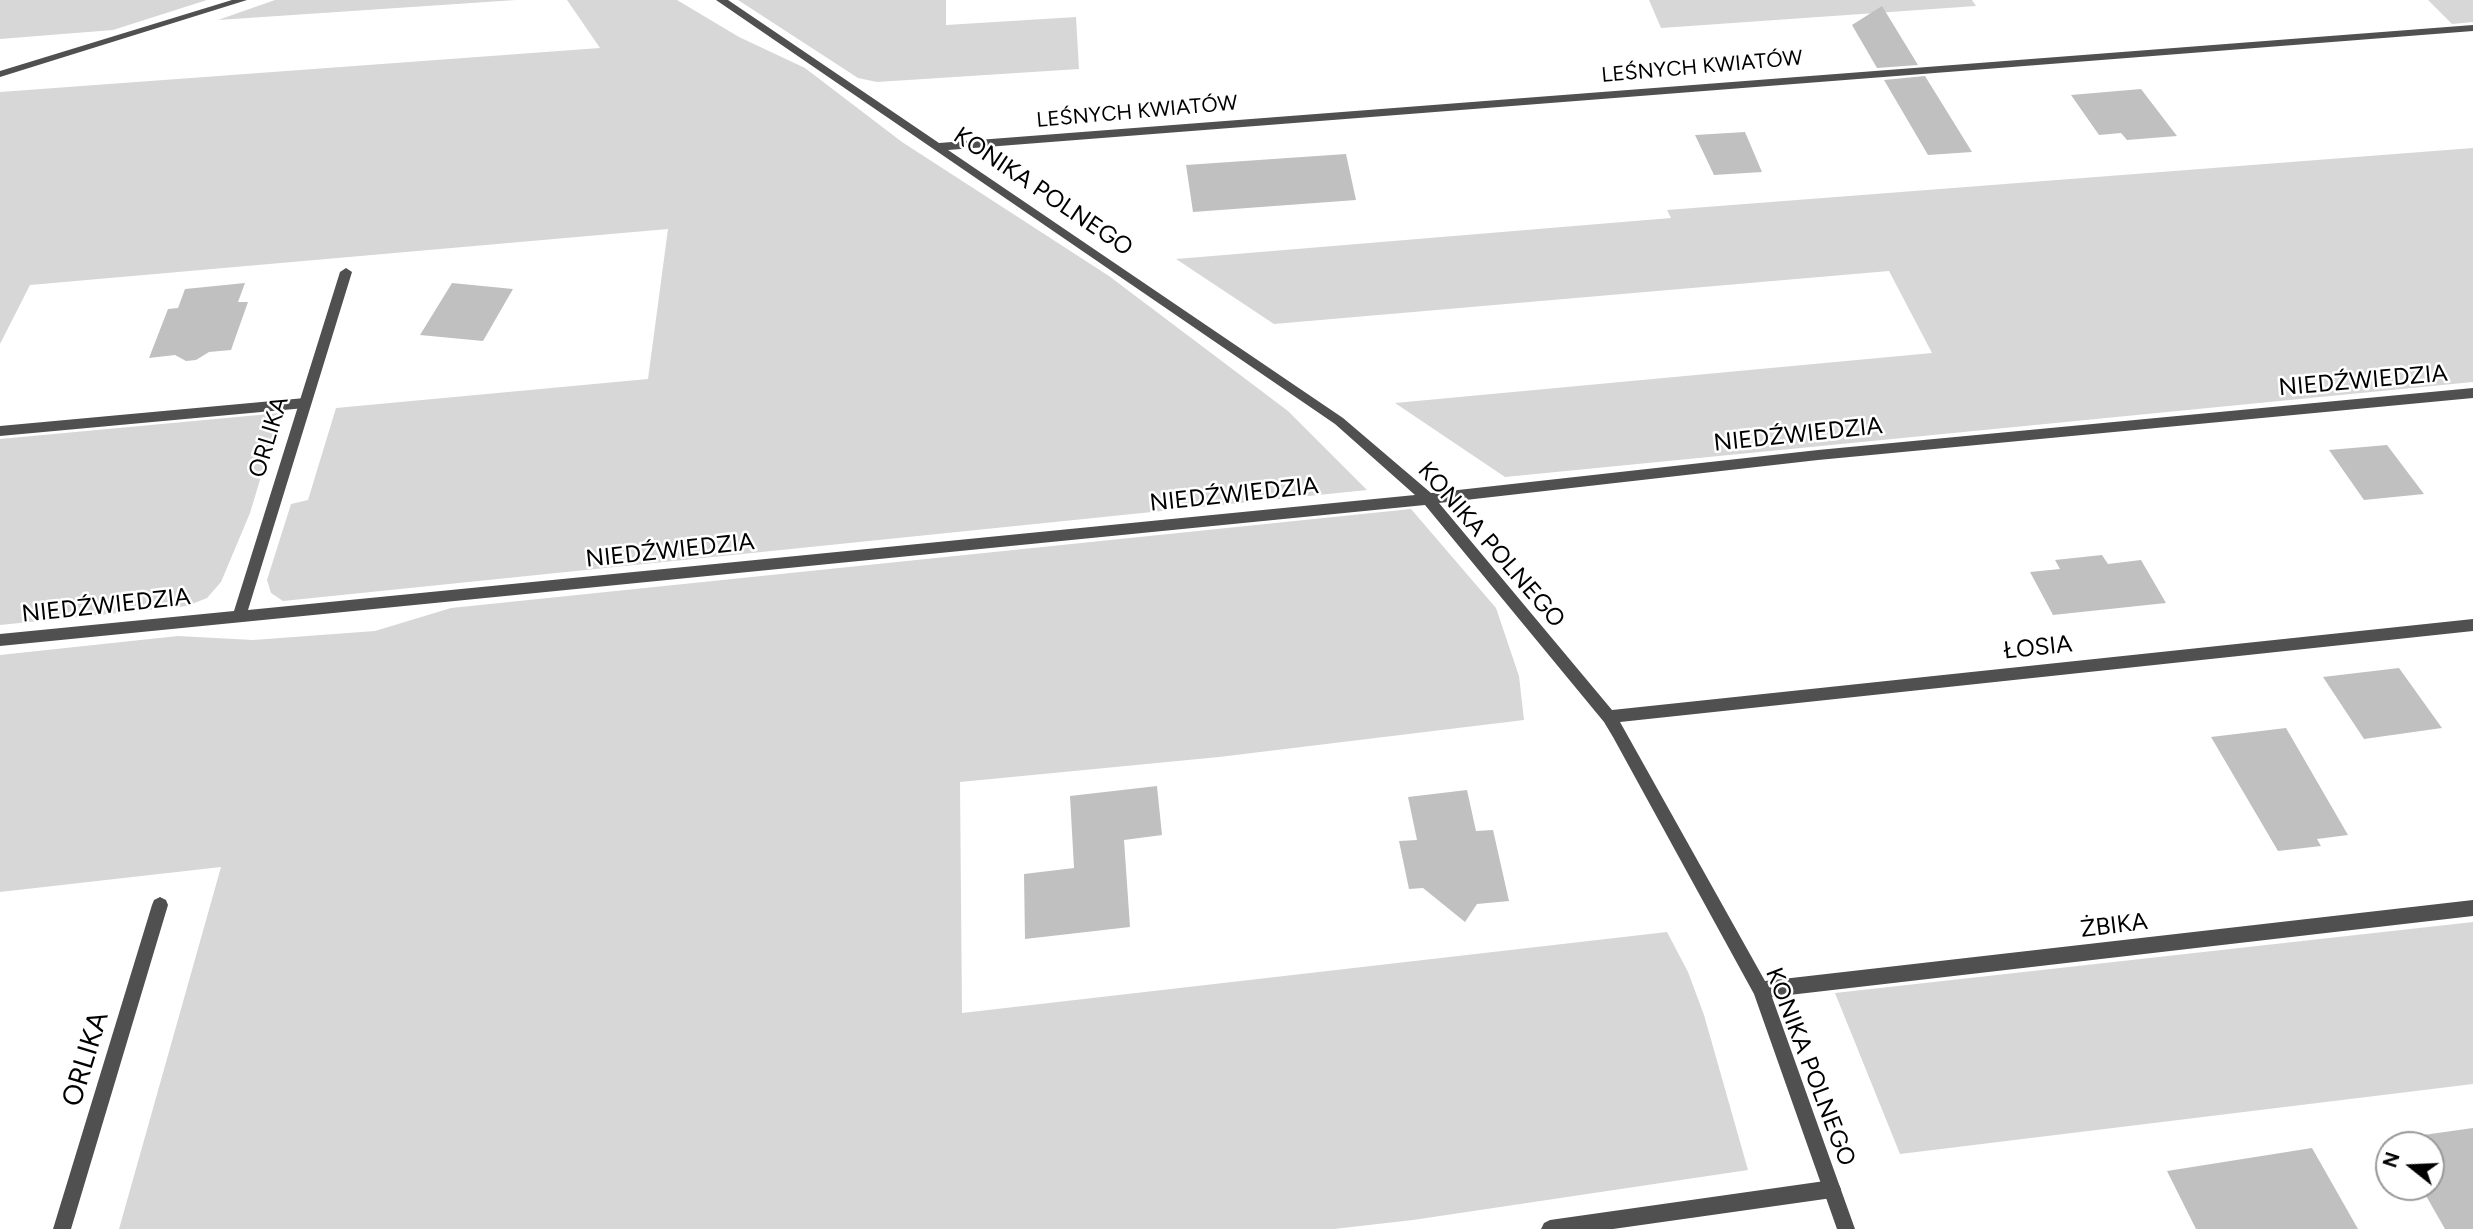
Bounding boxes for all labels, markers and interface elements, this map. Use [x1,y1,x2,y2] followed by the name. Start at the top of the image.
[1600,46,1804,88] street label: LEŚNYCH KWIATÓW
[1035,91,1239,133] street label: LEŚNYCH KWIATÓW
[948,121,1138,263] street label: KONIKA POLNEGO
[2277,359,2449,403] street label: NIEDŹWIEDZIA
[243,393,295,481] street label: ORLIKA
[1712,412,1884,458] street label: NIEDŹWIEDZIA
[1411,456,1571,634] street label: KONIKA POLNEGO
[1148,472,1320,518] street label: NIEDŹWIEDZIA
[584,528,756,574] street label: NIEDŹWIEDZIA
[20,583,192,629] street label: NIEDŹWIEDZIA
[2002,630,2074,666] street label: ŁOSIA
[2079,908,2149,944] street label: ŻBIKA
[1759,964,1861,1170] street label: KONIKA POLNEGO
[56,1007,116,1111] street label: ORLIKA
[2375,1131,2445,1201] north arrow
[2378,1149,2405,1171] text: N

